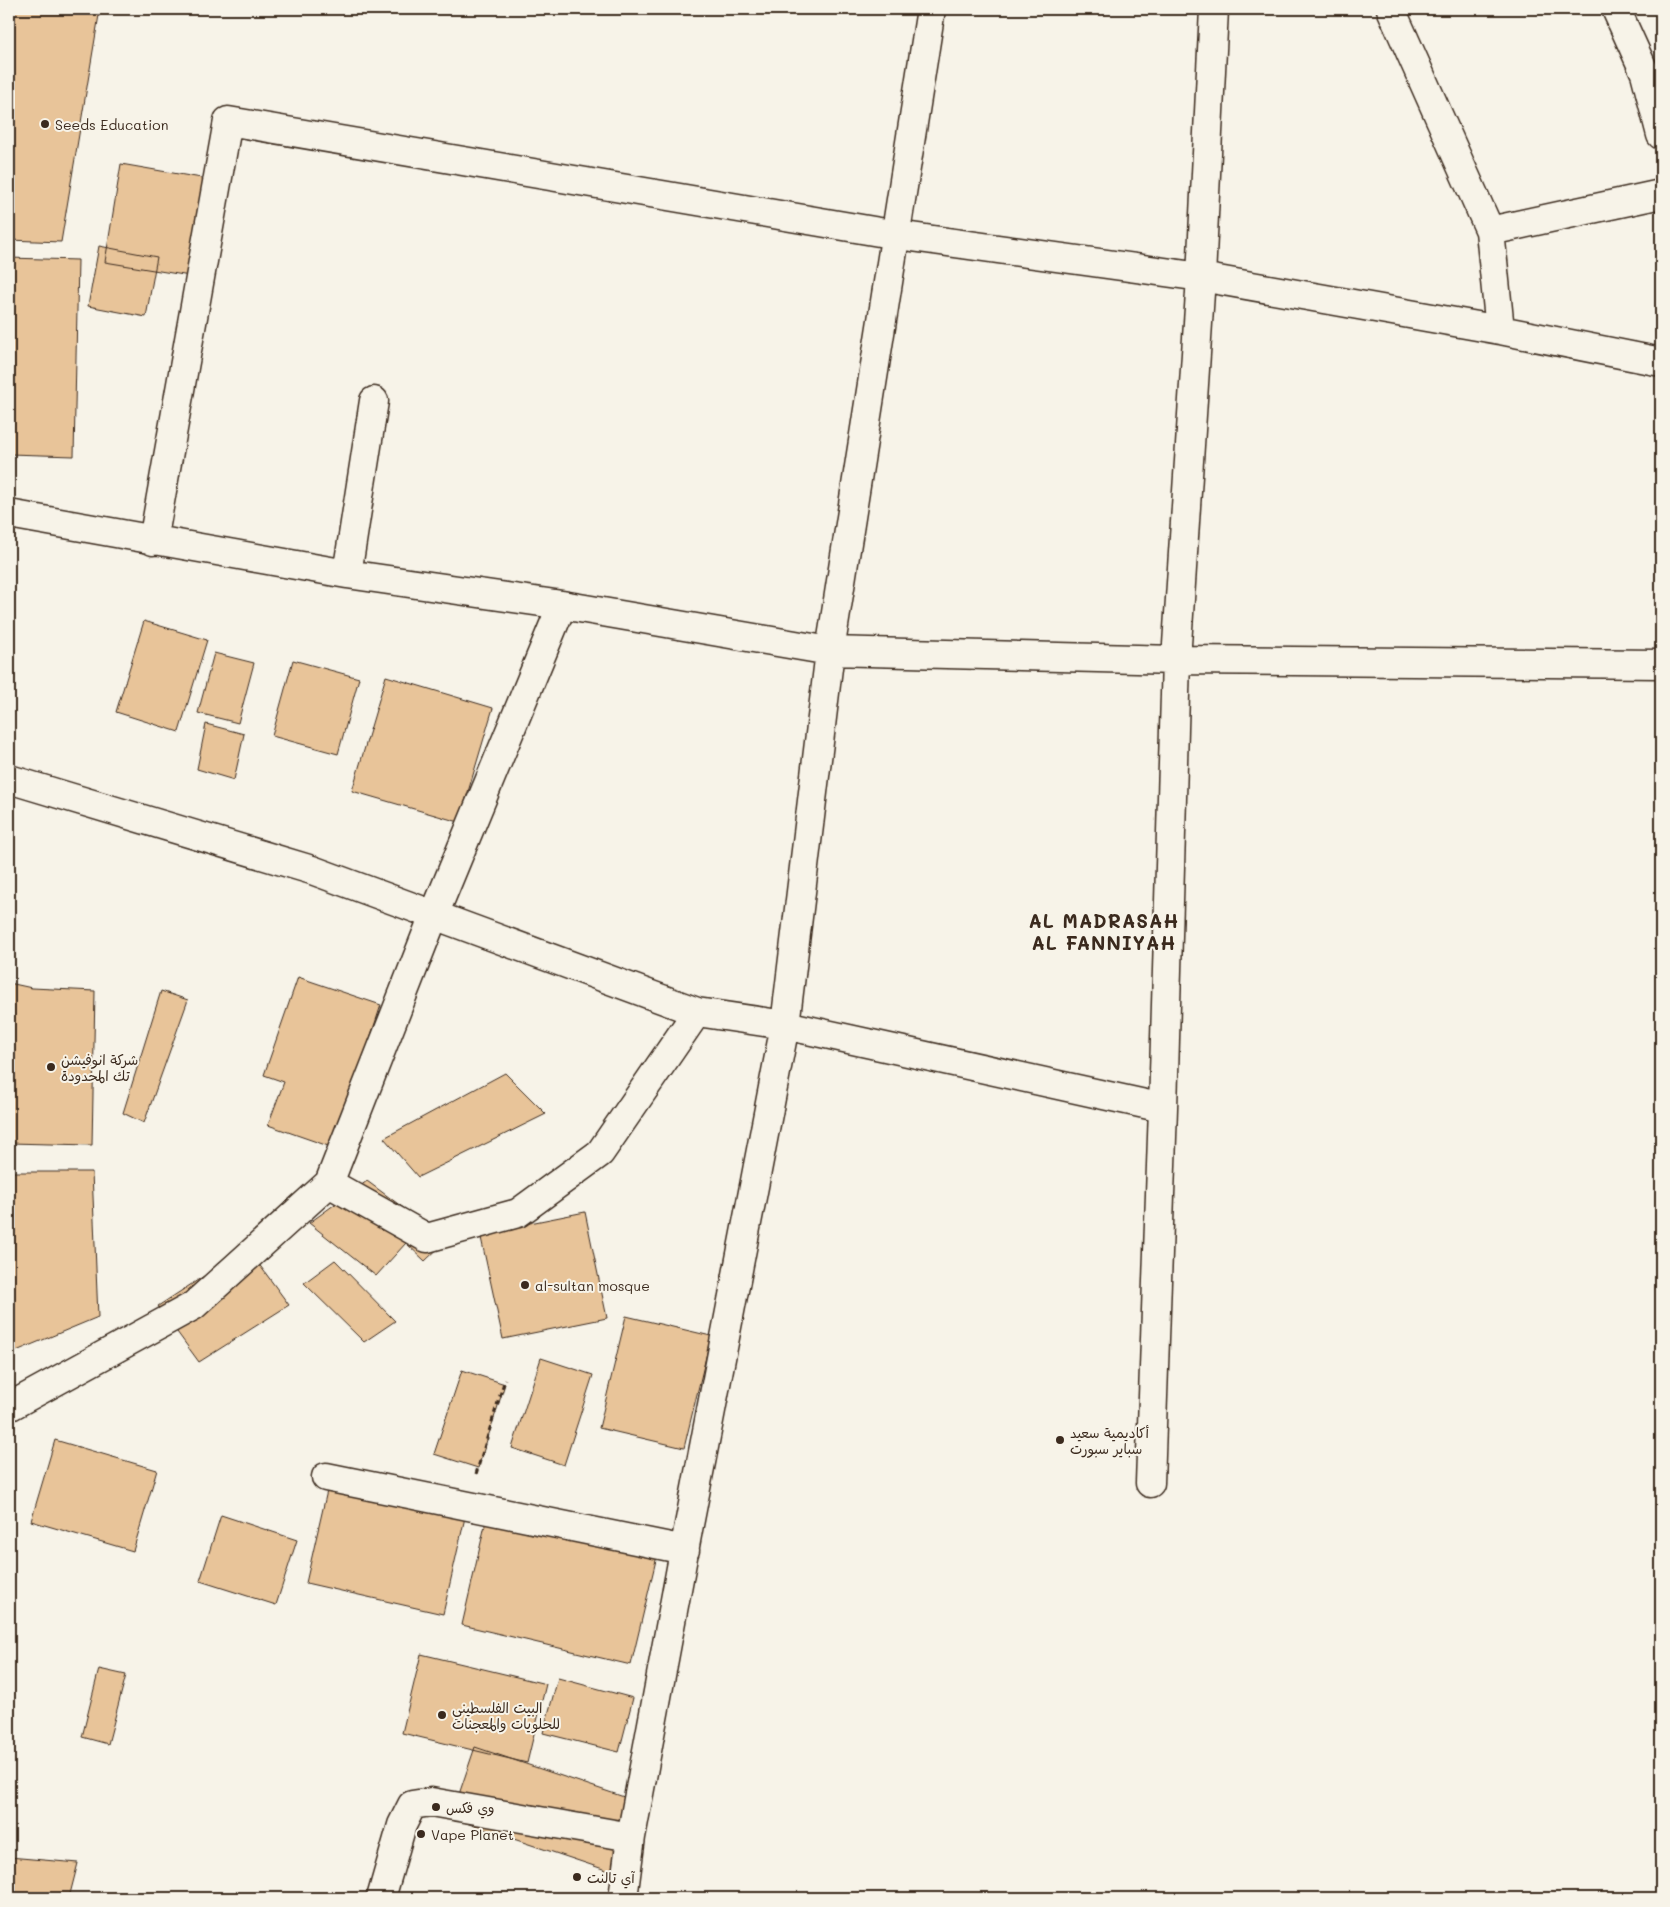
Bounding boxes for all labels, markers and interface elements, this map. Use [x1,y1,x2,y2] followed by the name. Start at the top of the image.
[55,115,168,134] place label: Seeds Education
[39,118,51,130] marker: Seeds Education
[1028,908,1180,955] district label: AL MADRASAH AL FANNIYAH
[61,1050,138,1085] place label: شركة انوفيشن تك المحدودة
[45,1061,57,1073] marker: شركة انوفيشن تك المحدودة
[535,1276,650,1295] place label: al-sultan mosque
[519,1279,531,1291] marker: al-sultan mosque
[1070,1423,1149,1458] place label: أكاديمية سعيد سباير سبورت
[1054,1434,1066,1446] marker: أكاديمية سعيد سباير سبورت
[452,1698,560,1734] place label: البيت الفلسطيني للحلويات والمعجنات
[436,1709,448,1721] marker: البيت الفلسطيني للحلويات والمعجنات
[446,1798,495,1819] place label: وي فكس
[430,1801,442,1813] marker: وي فكس
[431,1825,514,1844] place label: Vape Planet
[415,1828,427,1840] marker: Vape Planet
[587,1868,635,1889] place label: آي تالنت
[571,1871,583,1883] marker: آي تالنت

